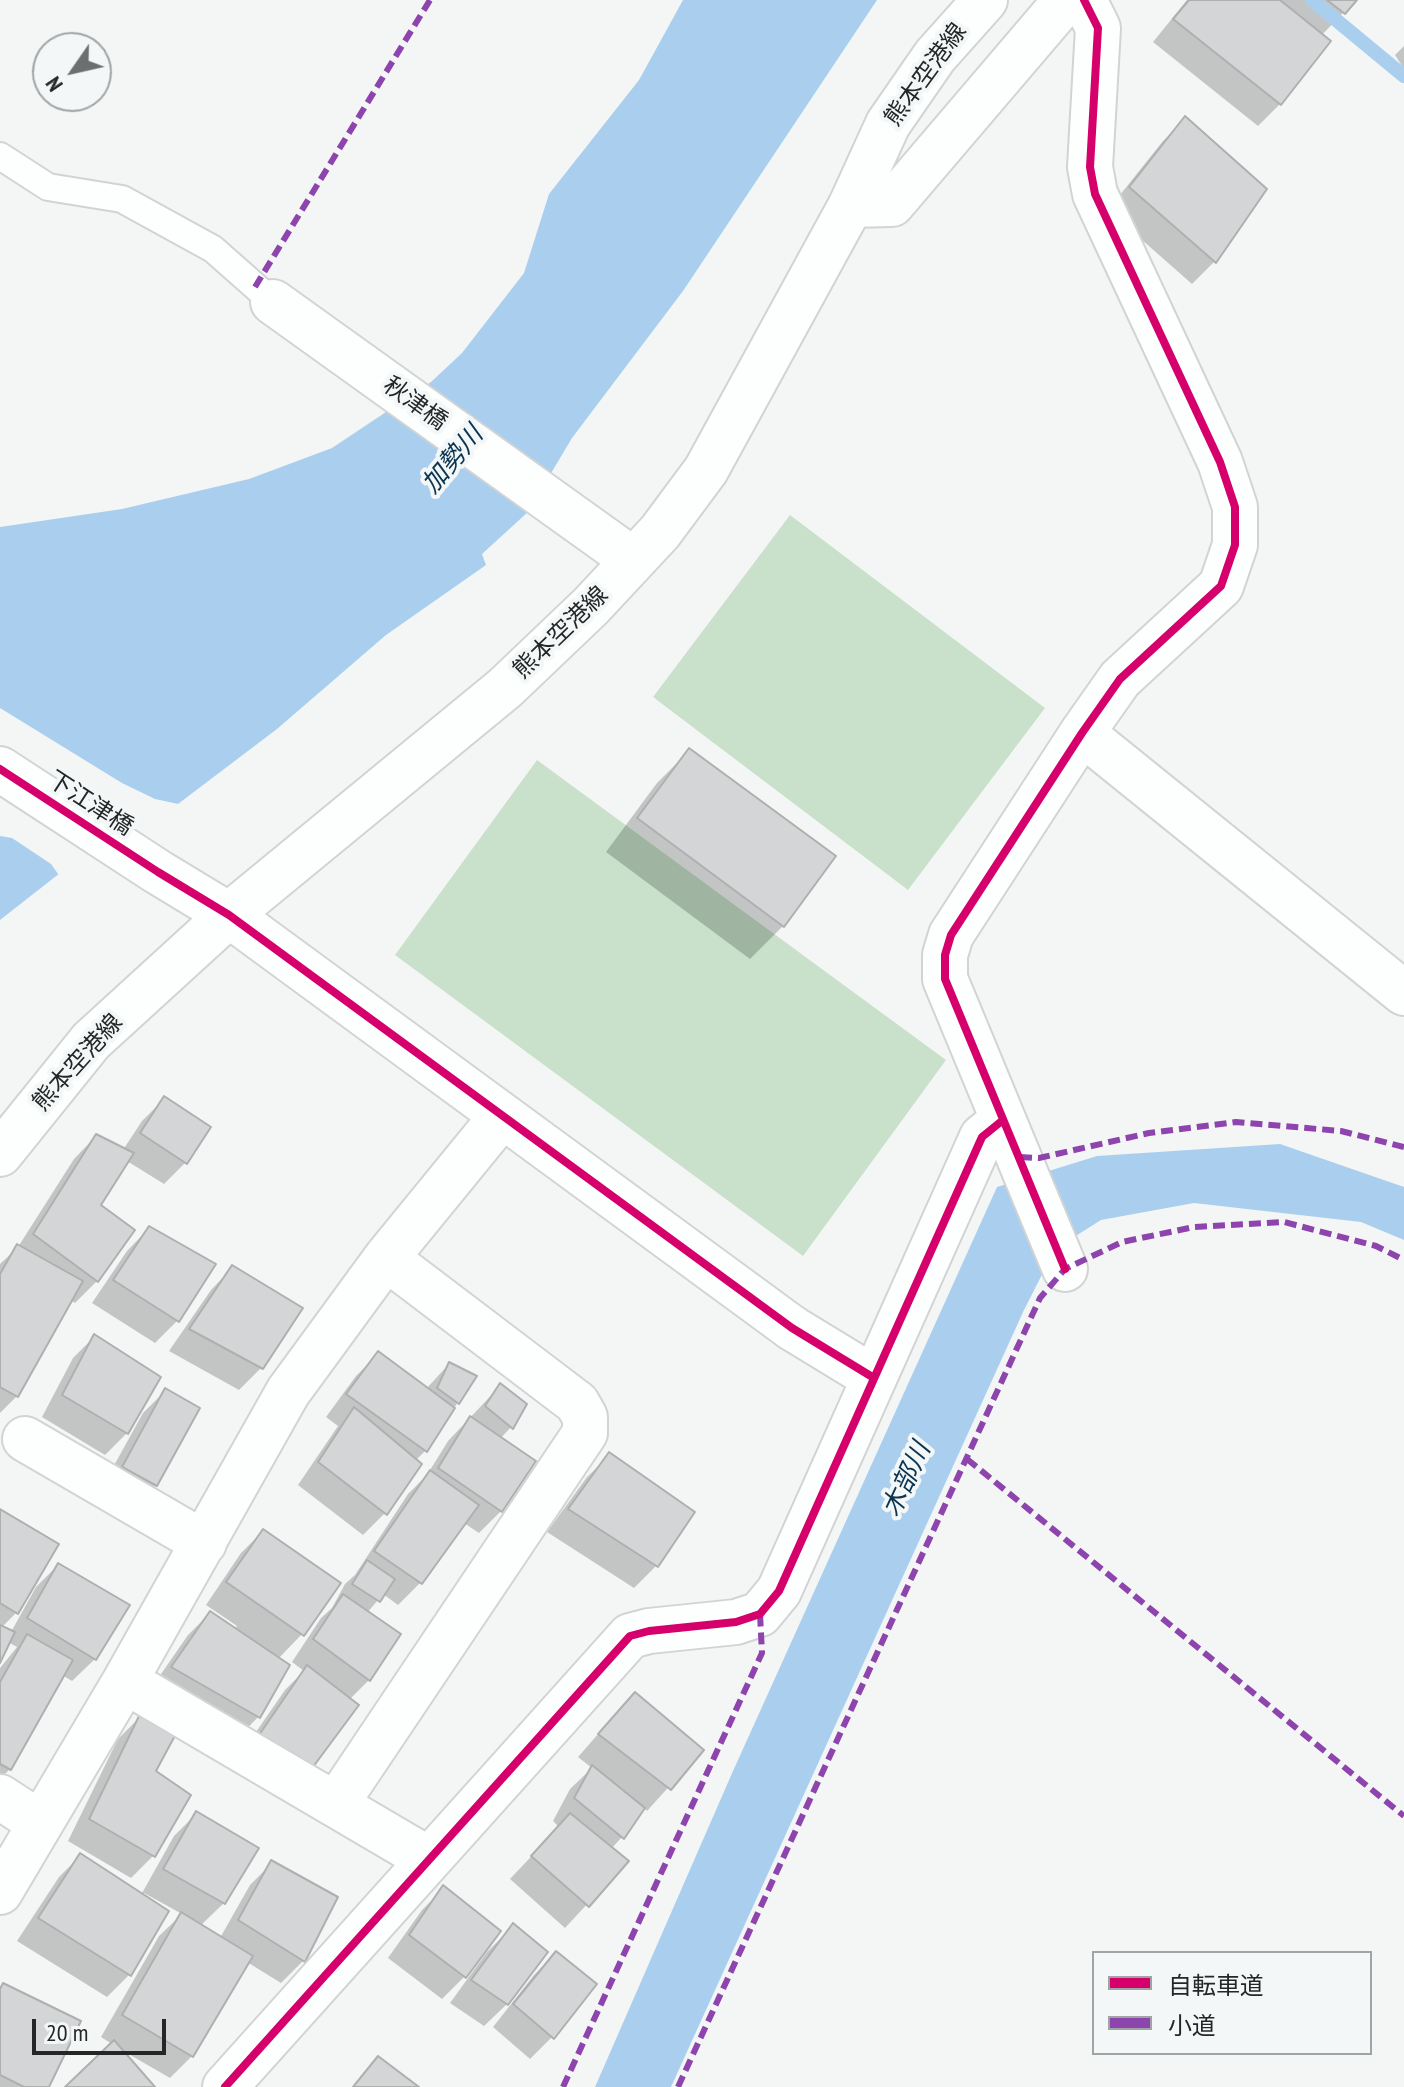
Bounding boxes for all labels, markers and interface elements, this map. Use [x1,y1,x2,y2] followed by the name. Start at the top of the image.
[879,18,973,132] street label: 熊本空港線
[32,32,112,112] north arrow
[39,72,69,97] text: N
[377,371,453,437] street label: 秋津橋
[416,420,490,500] water label: 加勢川
[508,581,614,685] street label: 熊本空港線
[42,766,138,842] street label: 下江津橋
[27,1009,129,1117] street label: 熊本空港線
[876,1438,938,1522] water label: 木部川
[1092,1951,1372,2055] legend
[1168,1970,1264,2001] text: 自転車道
[36,2003,170,2053] scale bar
[1168,2010,1216,2041] text: 小道
[46,2017,88,2048] text: 20 m

